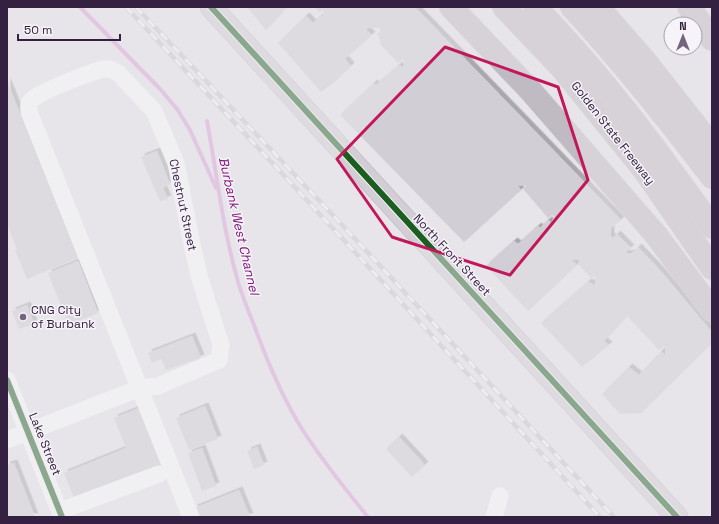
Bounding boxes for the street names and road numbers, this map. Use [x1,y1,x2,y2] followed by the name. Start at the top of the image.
[568,78,658,188] street label: Golden State Freeway
[165,157,201,253] street label: Chestnut Street
[410,211,494,299] street label: North Front Street
[25,410,65,478] street label: Lake Street

